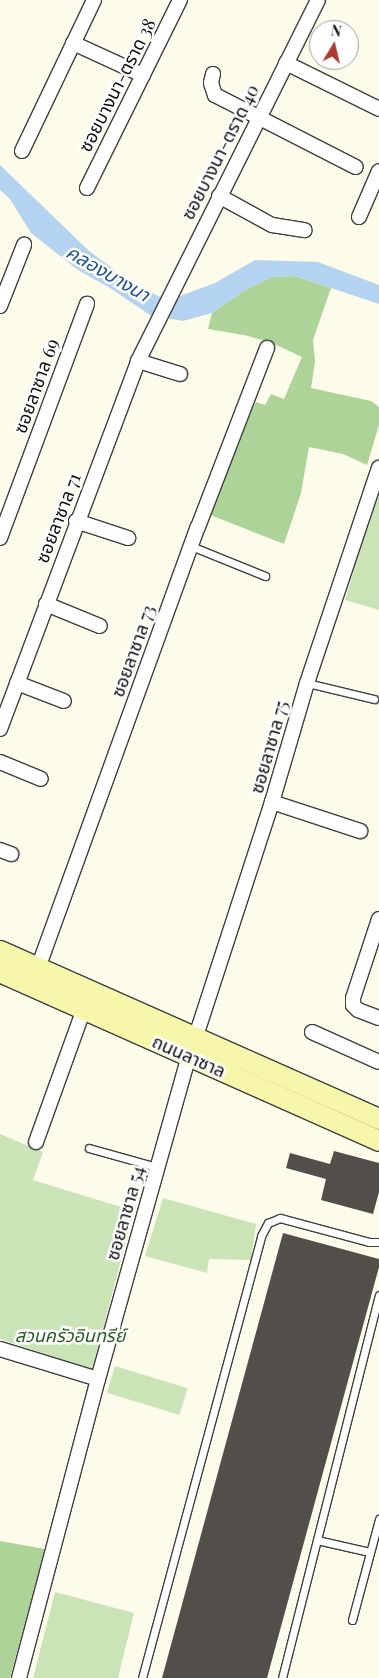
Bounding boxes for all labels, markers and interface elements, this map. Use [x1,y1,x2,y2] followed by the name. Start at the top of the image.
[74,15,160,155] street label: ซอยบางนา-ตราด 38
[309,20,359,70] north arrow
[330,21,343,41] text: N
[177,81,263,223] street label: ซอยบางนา-ตราด 40
[62,240,154,306] water label: คลองบางนา
[9,336,63,436] street label: ซอยลาซาล 69
[31,470,85,566] street label: ซอยลาซาล 71
[106,602,160,700] street label: ซอยลาซาล 73
[245,698,293,796] street label: ซอยลาซาล 75
[149,1030,229,1082] street label: ถนนลาซาล
[101,1163,149,1263] street label: ซอยลาซาล 54
[15,1324,125,1346] park label: สวนครัวอินทรีย์

